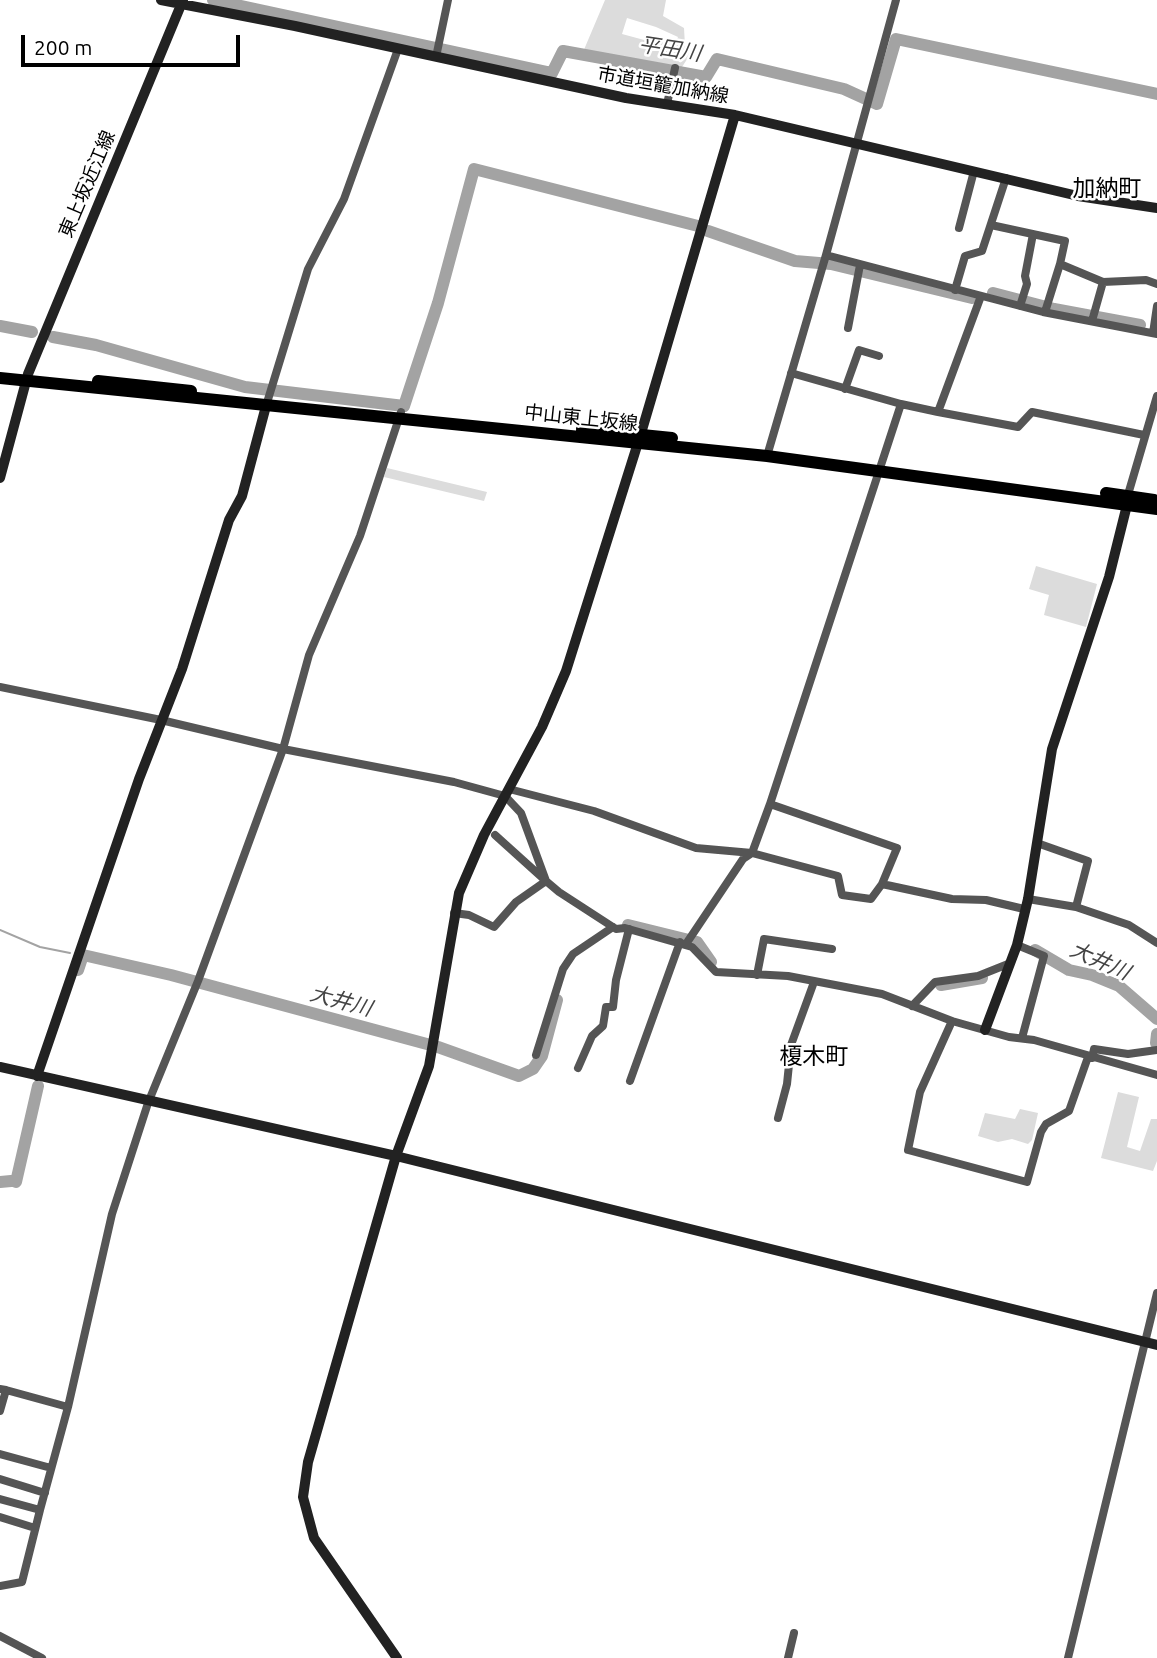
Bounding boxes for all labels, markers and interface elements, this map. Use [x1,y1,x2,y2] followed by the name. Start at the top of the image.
[24,21,243,65] scale bar
[637,32,703,66] water label: 平田川
[34,35,92,59] text: 200 m
[596,62,730,108] street label: 市道垣籠加納線
[54,127,120,241] street label: 東上坂近江線
[1073,174,1141,202] district label: 加納町
[523,401,639,435] street label: 中山東上坂線
[1066,937,1134,985] water label: 大井川
[307,981,375,1021] water label: 大井川
[780,1042,848,1070] district label: 榎木町

